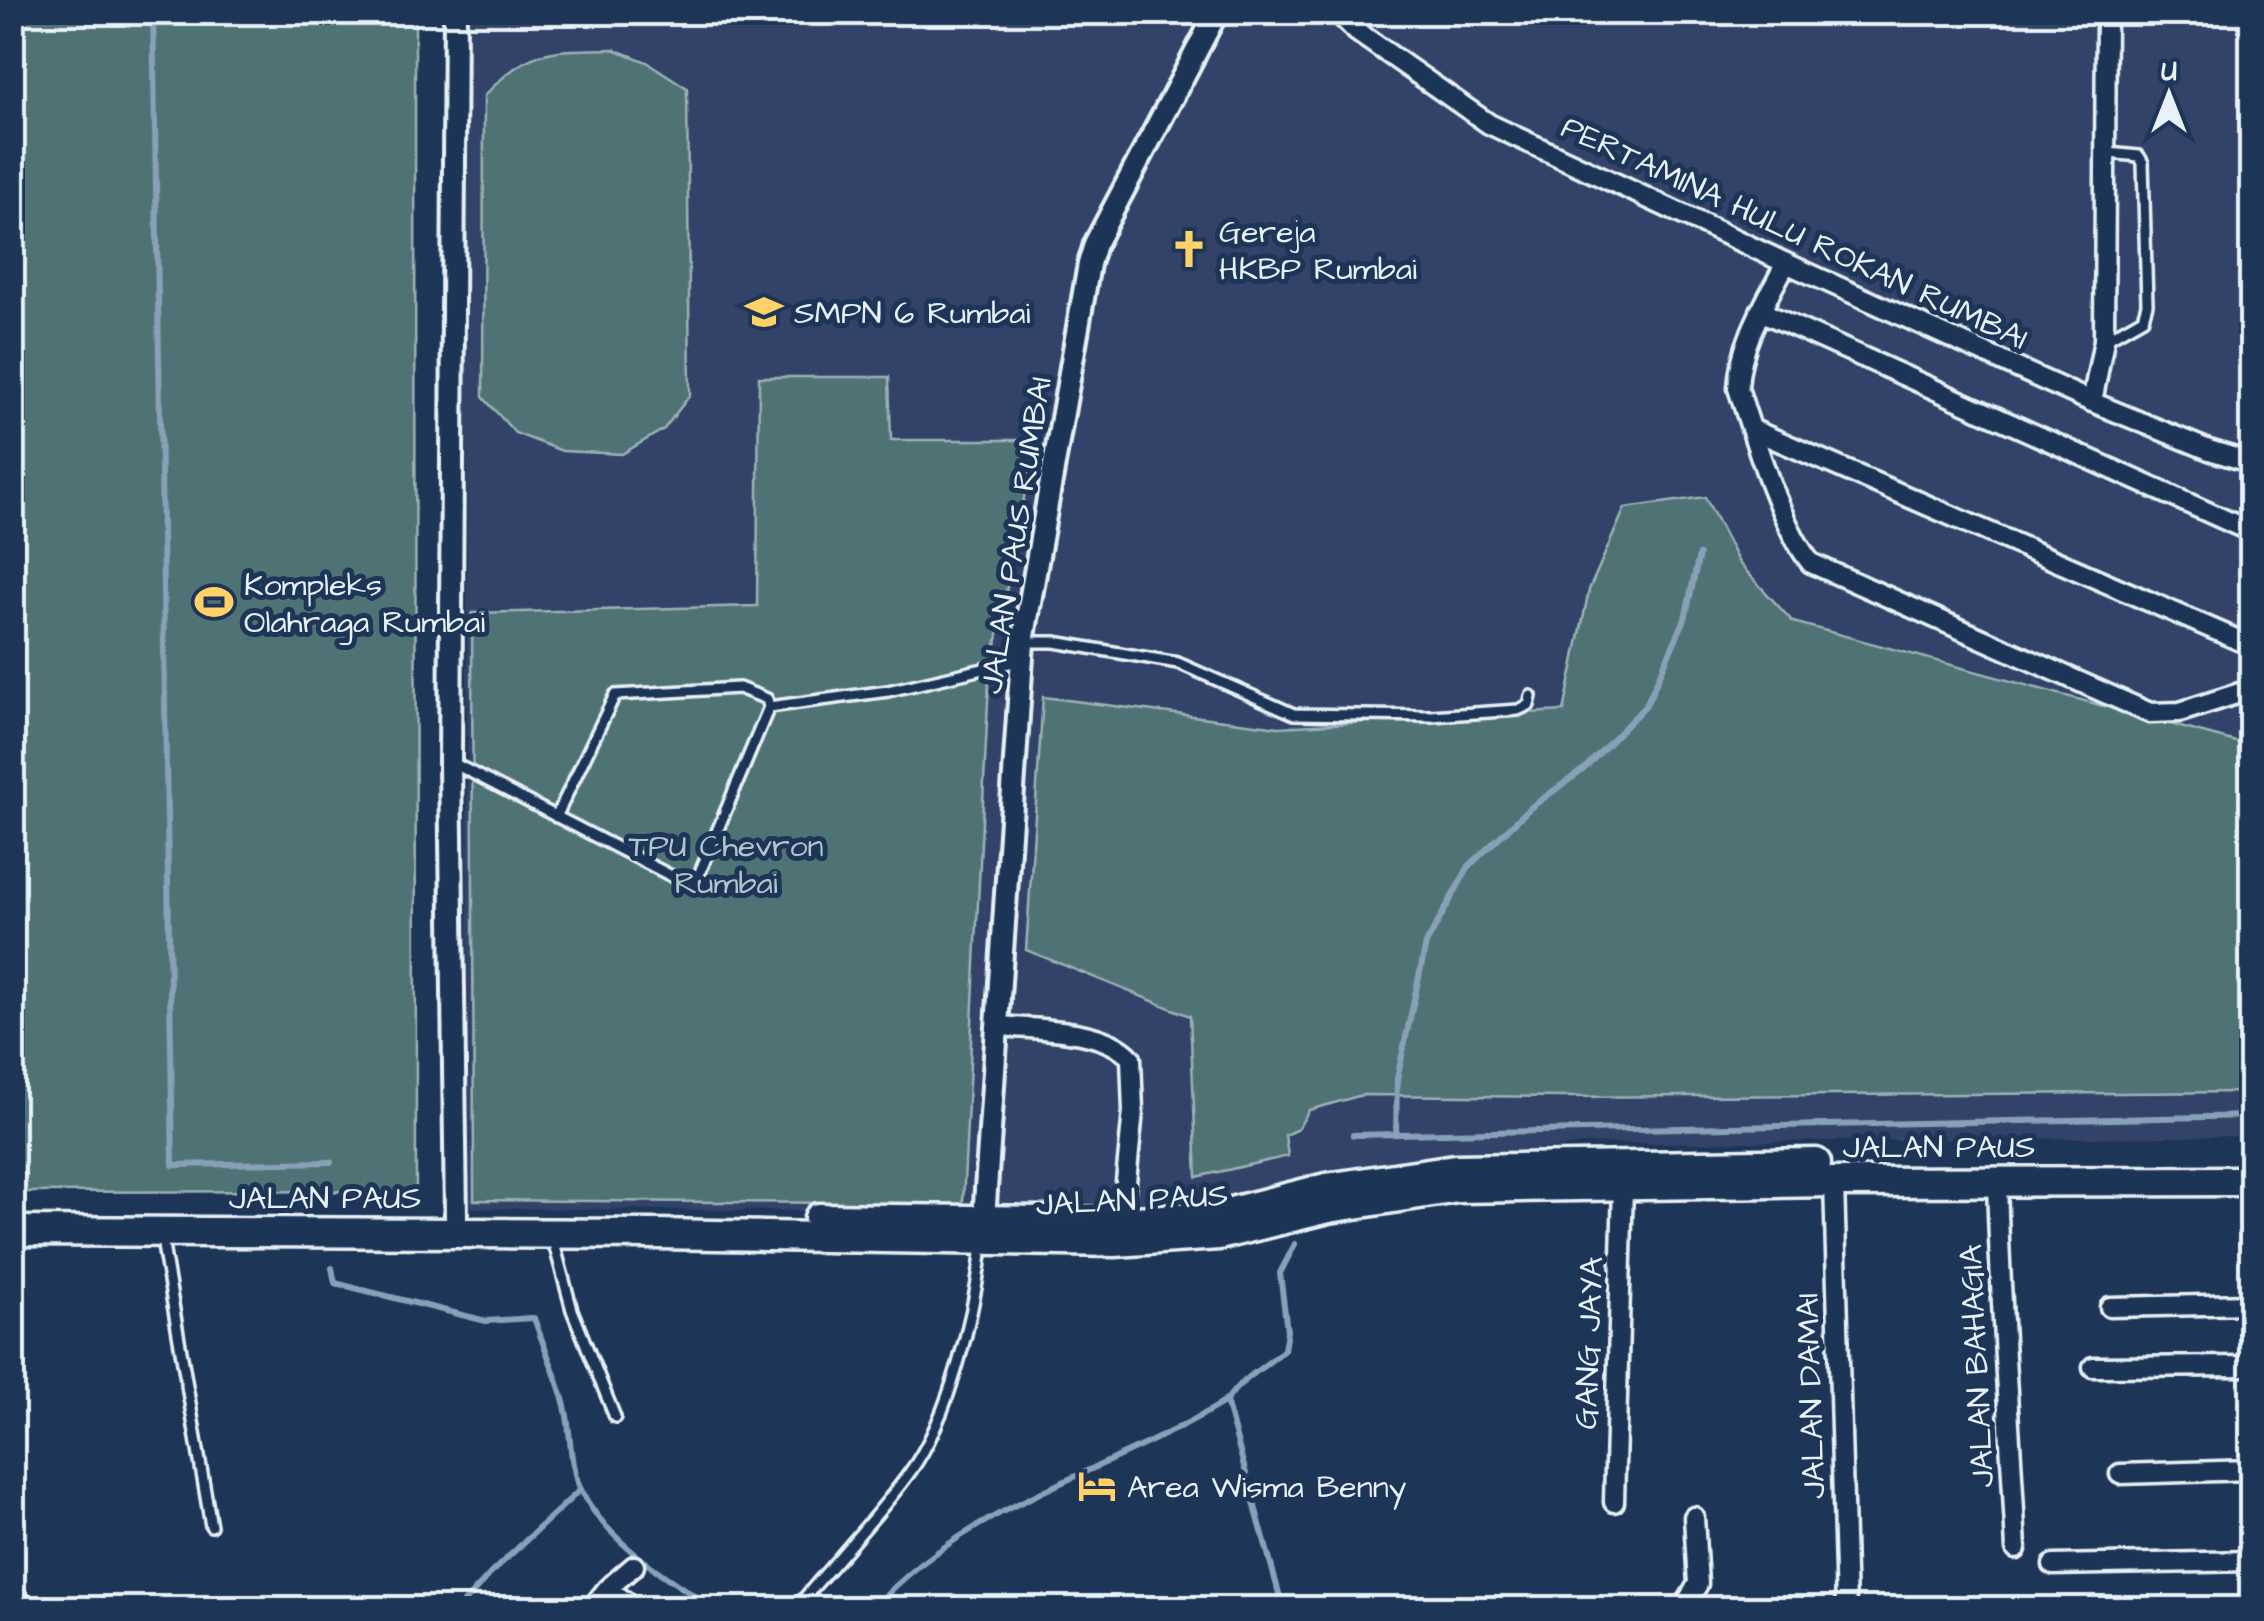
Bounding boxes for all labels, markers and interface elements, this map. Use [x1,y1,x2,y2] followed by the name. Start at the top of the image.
[2119,45,2219,145] north arrow
[2161,52,2177,91] text: U
[1554,105,2035,361] street label: PERTAMINA HULU ROKAN RUMBAI
[1219,210,1417,292] place label: Gereja HKBP Rumbai
[1168,228,1210,270] church icon: Gereja HKBP Rumbai
[743,291,785,333] school or university icon: SMPN 6 Rumbai
[794,291,1030,336] place label: SMPN 6 Rumbai
[969,373,1064,697] street label: JALAN PAUS RUMBAI
[244,563,485,645] place label: Kompleks Olahraga Rumbai
[193,581,235,623] sports icon: Kompleks Olahraga Rumbai
[628,824,824,906] park label: TPU Chevron Rumbai
[1843,1125,2035,1170] street label: JALAN PAUS
[1035,1173,1229,1228] street label: JALAN PAUS
[229,1176,421,1221] street label: JALAN PAUS
[1949,1243,2006,1489] street label: JALAN BAHAGIA
[1564,1256,1615,1430] street label: GANG JAYA
[1785,1292,1838,1500] street label: JALAN DAMAI
[1076,1465,1118,1507] hotel icon: Area Wisma Benny
[1127,1465,1406,1510] place label: Area Wisma Benny

